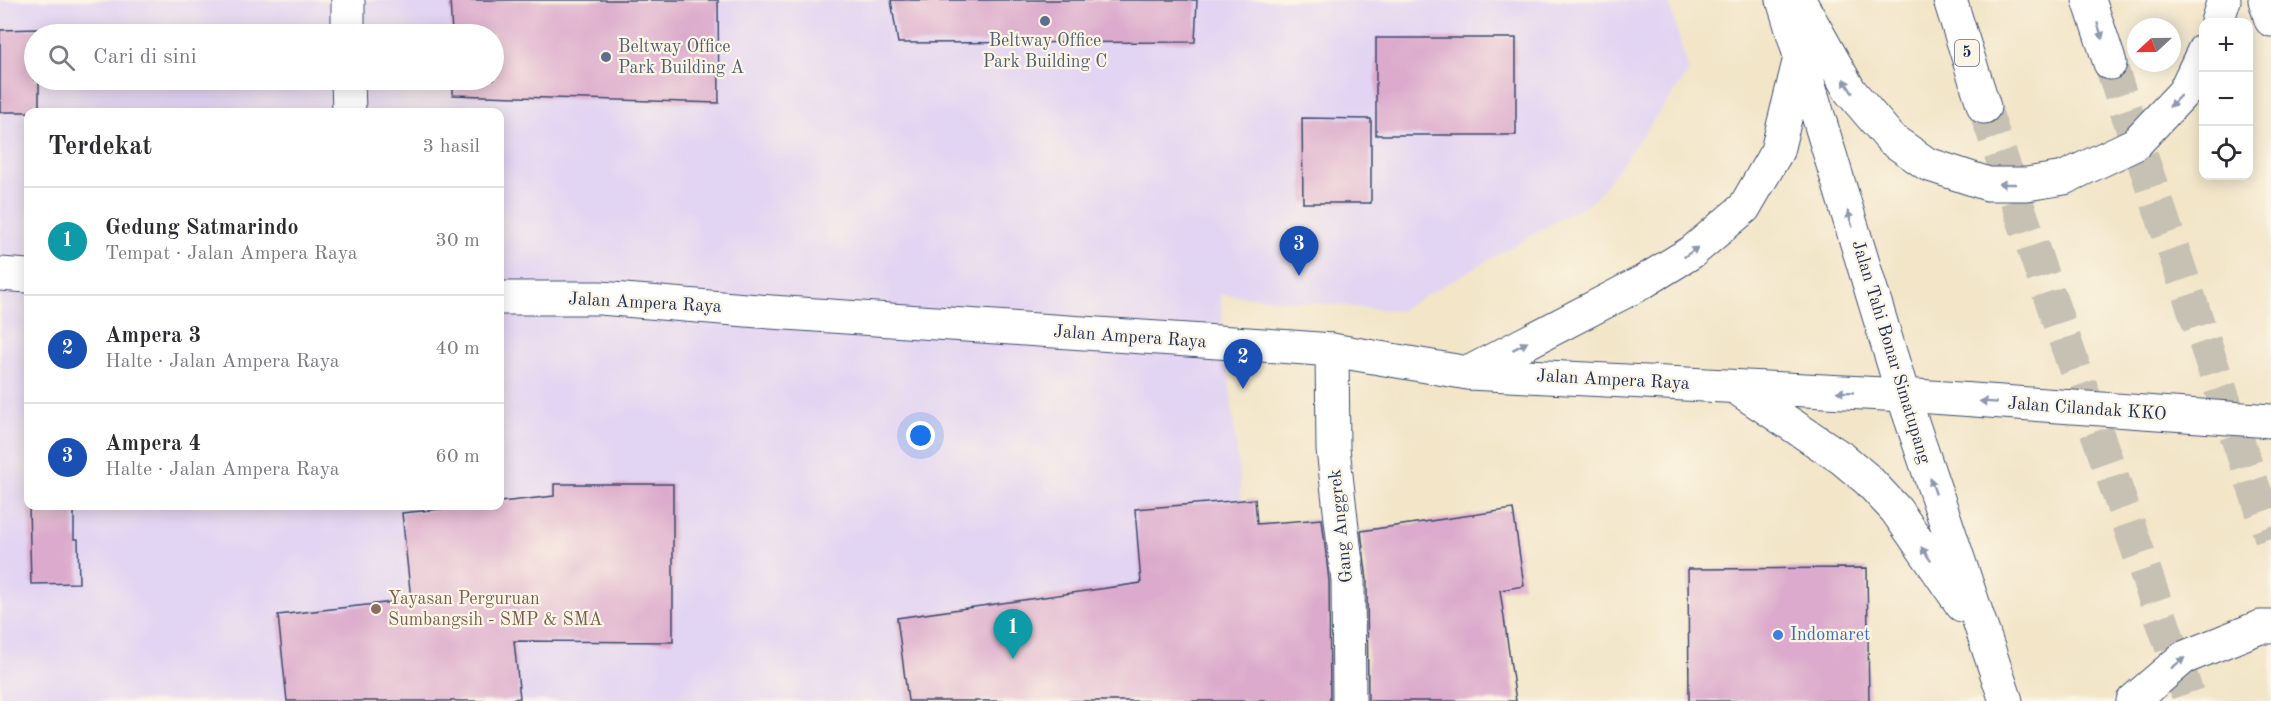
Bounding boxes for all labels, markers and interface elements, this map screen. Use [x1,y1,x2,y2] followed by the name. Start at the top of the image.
[1038,14,1052,28] marker: Beltway Office Park Building C
[2127,18,2181,72] north arrow
[2199,18,2253,180] map controls
[2199,18,2253,72] button: +
[2095,22,2105,40] one-way arrow
[24,24,504,90] search box
[983,32,1107,71] place label: Beltway Office Park Building C
[618,38,745,77] place label: Beltway Office Park Building A
[1955,40,1979,66] road number: 5
[45,41,78,74] icon: search
[93,46,197,68] text: Cari di sini
[599,50,613,64] marker: Beltway Office Park Building A
[2199,72,2253,126] button: −
[1842,78,1853,94] one-way arrow
[2169,94,2183,108] one-way arrow
[2199,126,2253,180] button: locate
[48,134,152,160] text: Terdekat
[423,137,480,157] text: 3 hasil
[1997,179,2016,189] one-way arrow
[1845,210,1854,228] one-way arrow
[105,217,299,239] text: Gedung Satmarindo
[1280,226,1318,276] pin: 3
[62,231,73,251] text: 1
[435,231,480,251] text: 30 m
[1848,238,1934,466] street label: Jalan Tahi Bonar Simatupang
[105,244,358,264] text: Tempat · Jalan Ampera Raya
[1682,246,1698,258] one-way arrow
[568,290,722,316] street label: Jalan Ampera Raya
[1053,323,1207,351] street label: Jalan Ampera Raya
[105,325,201,347] text: Ampera 3
[62,339,73,359] text: 2
[435,339,480,359] text: 40 m
[1224,340,1262,389] pin: 2
[1512,341,1529,351] one-way arrow
[105,352,340,372] text: Halte · Jalan Ampera Raya
[1536,367,1690,393] street label: Jalan Ampera Raya
[1835,388,1854,397] one-way arrow
[2007,394,2167,424] street label: Jalan Cilandak KKO
[1978,397,1997,406] one-way arrow
[906,421,935,450] your location
[105,433,201,455] text: Ampera 4
[62,447,73,467] text: 3
[435,447,480,467] text: 60 m
[105,460,340,480] text: Halte · Jalan Ampera Raya
[1326,468,1356,584] street label: Gang Anggrek
[1928,477,1938,495] one-way arrow
[1920,546,1932,562] one-way arrow
[388,590,603,629] place label: Yayasan Perguruan Sumbangsih - SMP & SMA
[369,602,383,616] marker: Yayasan Perguruan Sumbangsih - SMP & SMA
[994,610,1032,659] pin: 1
[1790,626,1870,644] place label: Indomaret
[1771,628,1785,642] marker: Indomaret
[2169,657,2185,669] one-way arrow

